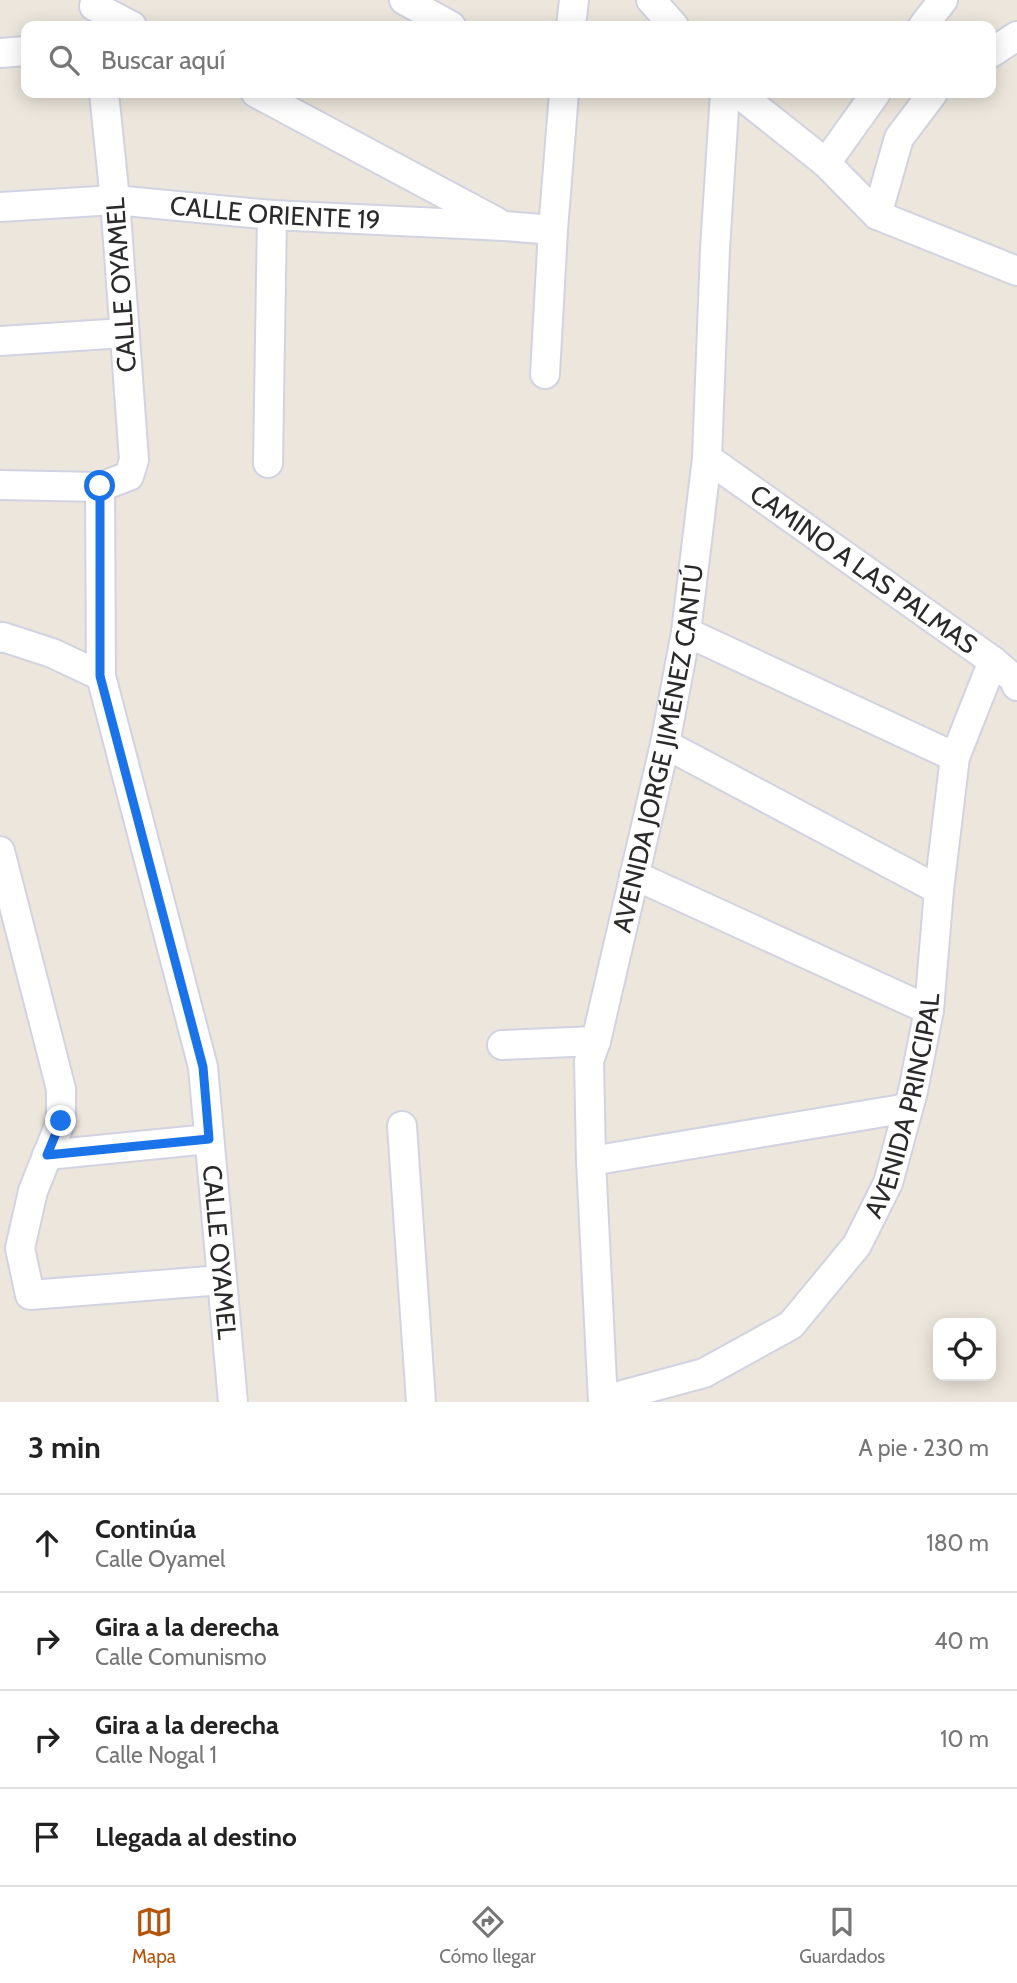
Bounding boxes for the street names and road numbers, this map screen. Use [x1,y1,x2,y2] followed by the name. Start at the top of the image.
[169,189,381,236] street label: CALLE ORIENTE 19
[99,196,143,374] street label: CALLE OYAMEL
[744,478,983,661] street label: CAMINO A LAS PALMAS
[606,562,710,936] street label: AVENIDA JORGE JIMÉNEZ CANTÚ
[857,992,946,1223] street label: AVENIDA PRINCIPAL
[196,1163,243,1341] street label: CALLE OYAMEL

